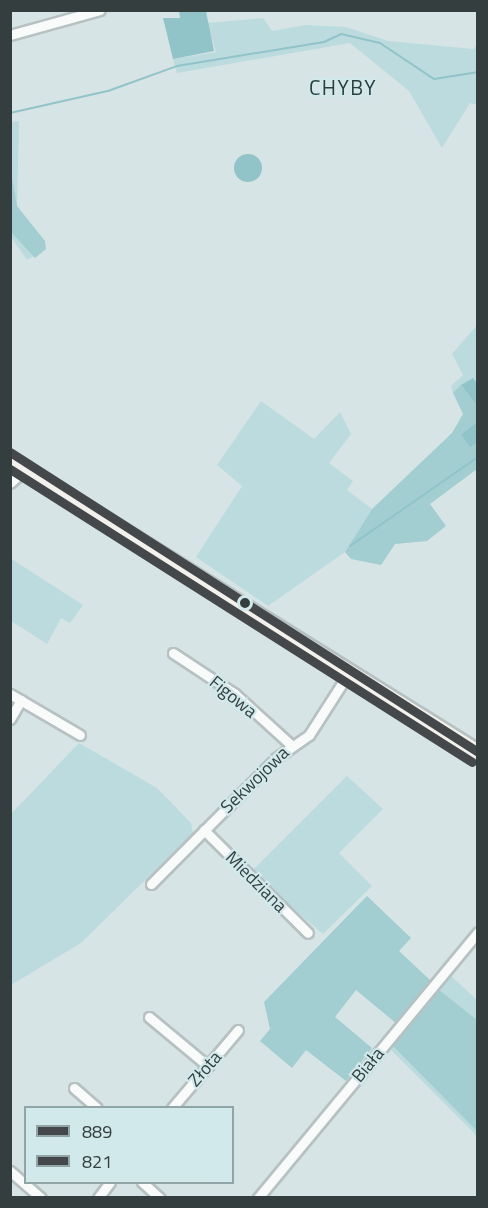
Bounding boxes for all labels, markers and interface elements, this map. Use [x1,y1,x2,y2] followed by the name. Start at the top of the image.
[309,74,377,100] district label: CHYBY
[239,597,251,609] unlabelled marker
[205,671,261,723] street label: Figowa
[216,742,294,818] street label: Sekwojowa
[221,847,291,917] street label: Miedziana
[347,1043,389,1087] street label: Biała
[184,1047,226,1091] street label: Złota
[24,1106,234,1184] legend
[82,1118,112,1145] text: 889
[82,1148,112,1175] text: 821

